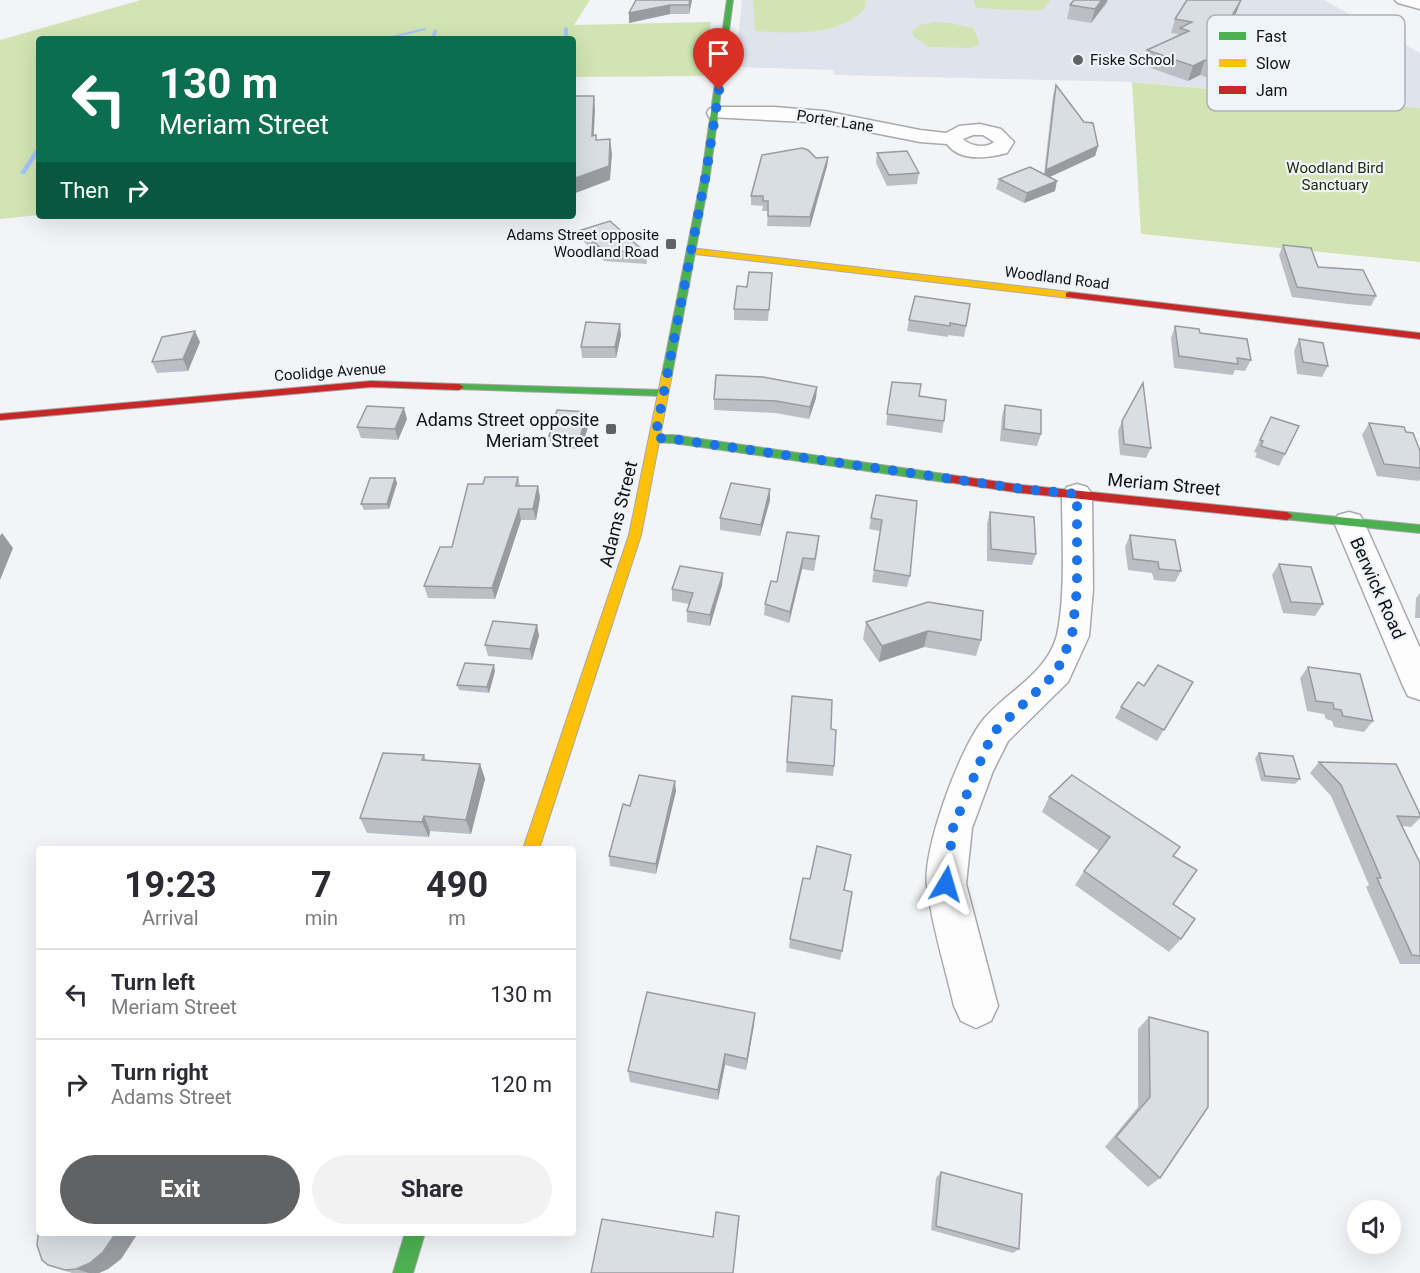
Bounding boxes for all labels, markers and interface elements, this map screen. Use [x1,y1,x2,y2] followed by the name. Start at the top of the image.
[1207,15,1405,111] legend
[1256,27,1287,46] text: Fast
[693,28,744,90] pin
[702,37,735,70] icon: arrive
[1090,51,1175,69] place label: Fiske School
[1071,53,1085,67] marker: Fiske School
[1256,54,1291,73] text: Slow
[159,59,278,108] text: 130 m
[60,60,138,138] icon: left
[1256,81,1288,100] text: Jam
[795,106,875,136] street label: Porter Lane
[159,109,329,141] text: Meriam Street
[1286,159,1384,194] park label: Woodland Bird Sanctuary
[121,174,154,207] icon: right
[60,178,109,203] text: Then
[506,226,659,261] place label: Adams Street opposite Woodland Road
[664,237,678,251] marker: Adams Street opposite Woodland Road
[1004,263,1110,293] street label: Woodland Road
[274,359,386,385] street label: Coolidge Avenue
[416,409,599,451] place label: Adams Street opposite Meriam Street
[604,422,618,436] marker: Adams Street opposite Meriam Street
[595,459,641,569] street label: Adams Street
[1107,469,1221,499] street label: Meriam Street
[1346,534,1410,642] street label: Berwick Road
[914,852,978,916] position arrow
[124,864,217,906] text: 19:23
[311,864,332,906] text: 7
[426,864,488,906] text: 490
[142,906,199,930] text: Arrival
[305,906,338,930] text: min
[448,906,466,930] text: m
[111,970,195,995] text: Turn left
[60,978,93,1011] icon: left
[490,982,552,1007] text: 130 m
[111,995,237,1019] text: Meriam Street
[111,1060,208,1085] text: Turn right
[60,1068,93,1101] icon: right
[490,1072,552,1097] text: 120 m
[111,1085,232,1109] text: Adams Street
[60,1155,300,1224] button: Exit
[312,1155,552,1224] button: Share
[1347,1200,1401,1254] map controls
[1347,1200,1401,1254] button: sound

